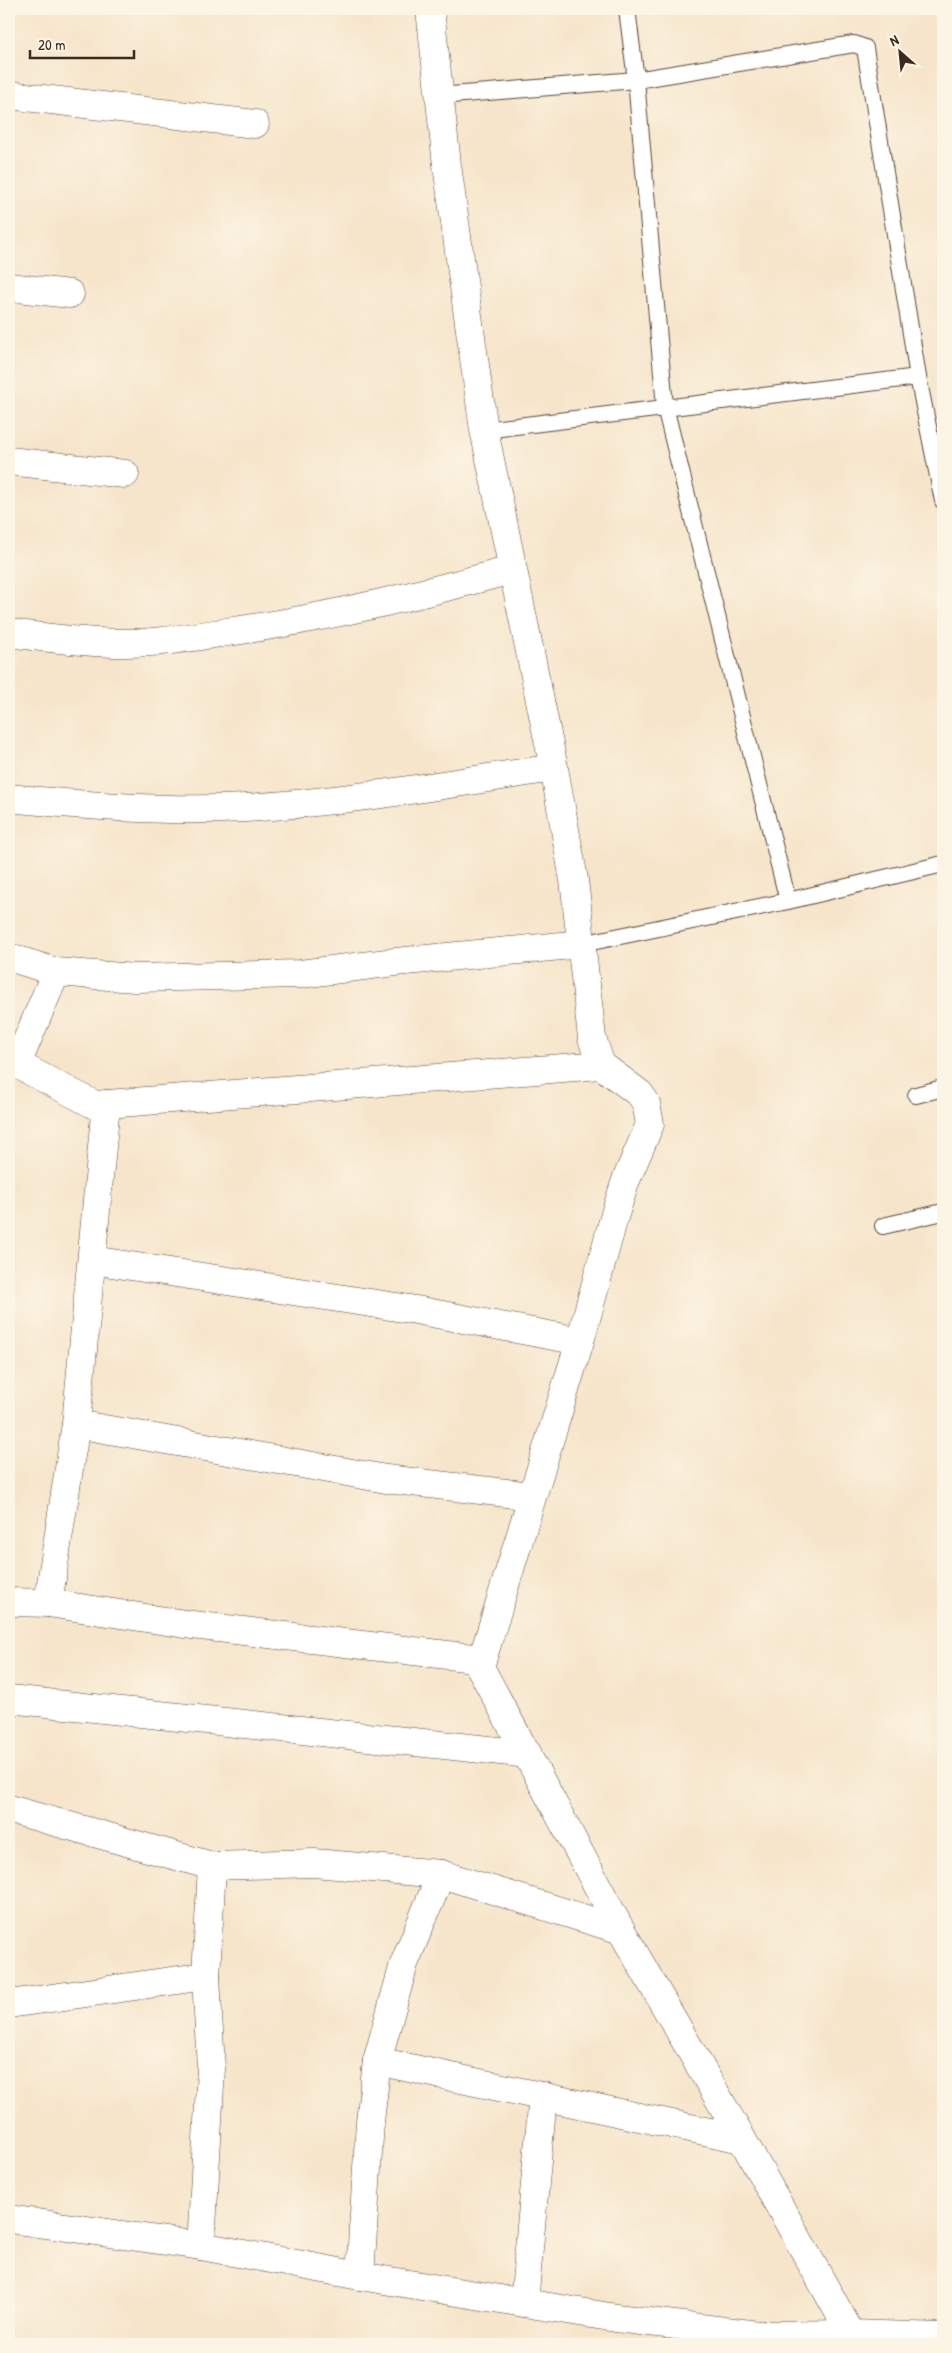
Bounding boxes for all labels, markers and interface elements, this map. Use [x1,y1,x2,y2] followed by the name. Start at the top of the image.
[30,28,134,60] scale bar
[874,28,924,78] north arrow
[886,30,902,50] text: N
[38,34,65,55] text: 20 m

